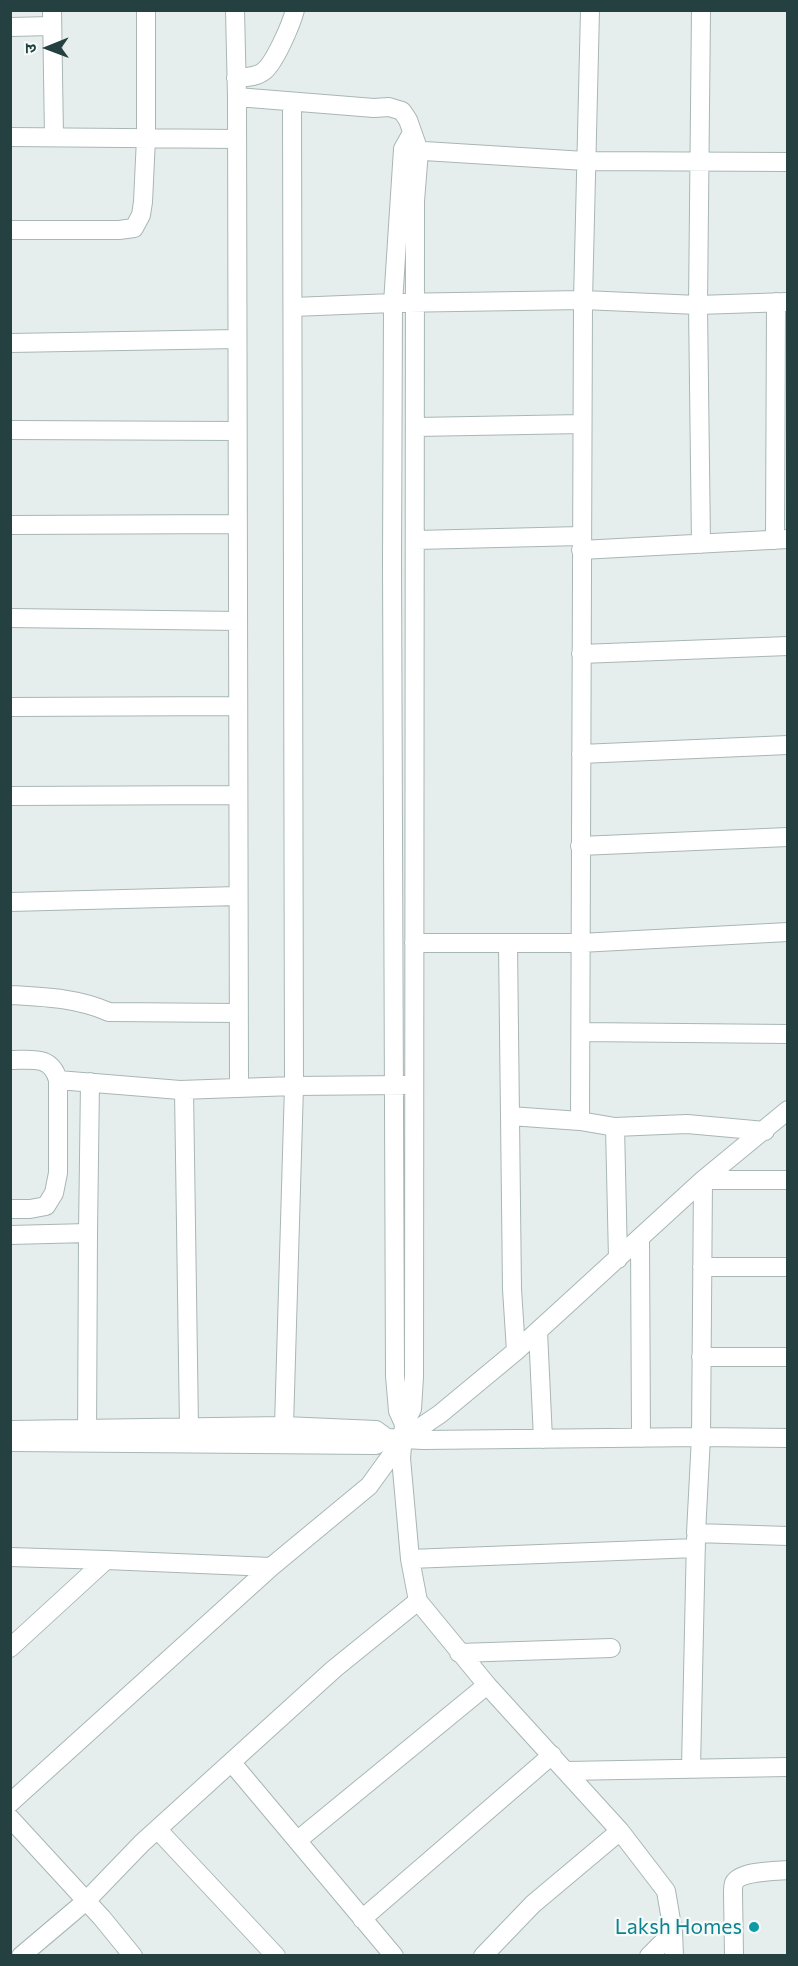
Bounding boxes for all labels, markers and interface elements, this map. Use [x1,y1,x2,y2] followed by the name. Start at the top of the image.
[18,18,78,78] north arrow
[20,43,39,53] text: उ
[615,1914,742,1940] place label: Laksh Homes
[747,1920,761,1934] marker: Laksh Homes

